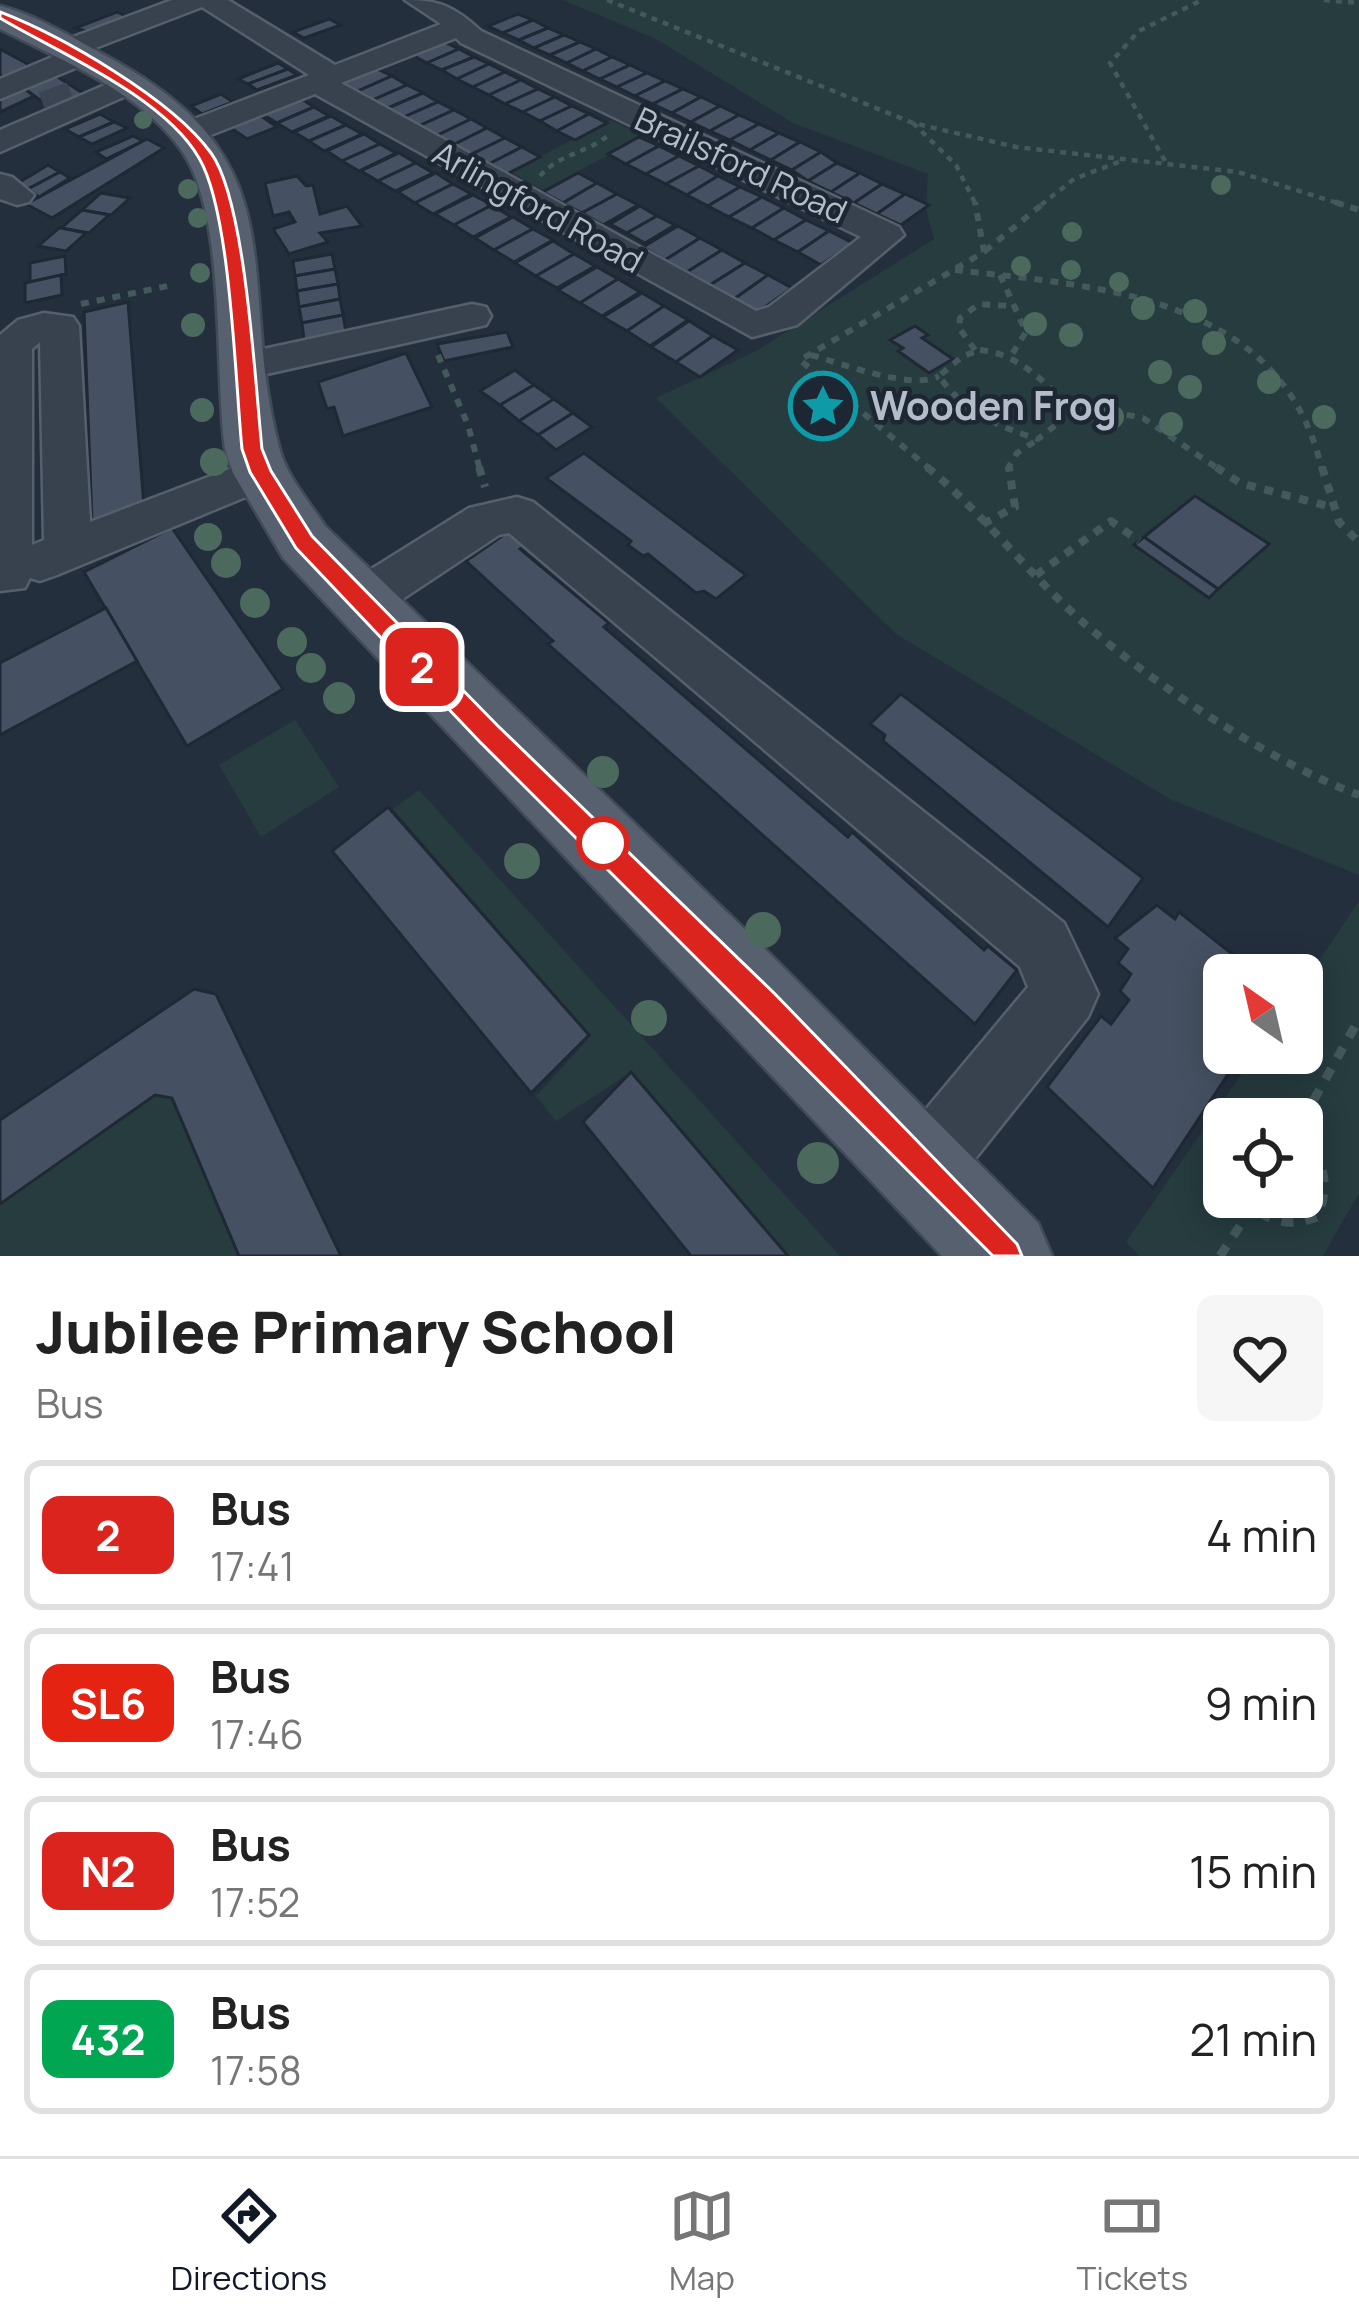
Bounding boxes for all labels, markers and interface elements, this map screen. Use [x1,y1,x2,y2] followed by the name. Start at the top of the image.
[628,96,855,233] street label: Brailsford Road
[425,130,651,283] street label: Arlingford Road
[788,371,858,441] place icon: Wooden Frog
[870,378,1117,432] place label: Wooden Frog
[383,628,461,706] line badge: 2
[409,638,435,696] text: 2
[578,818,628,868] unlabelled marker
[1203,954,1323,1074] north arrow
[1203,954,1323,1218] map controls
[1203,1098,1323,1218] button: locate
[36,1292,677,1370] text: Jubilee Primary School
[1197,1295,1323,1421] button: heart
[36,1376,104,1430] text: Bus
[210,1477,291,1539] text: Bus
[1206,1504,1317,1566] text: 4 min
[95,1506,121,1564] text: 2
[210,1539,295,1593] text: 17:41
[210,1645,291,1707] text: Bus
[1205,1672,1317,1734] text: 9 min
[70,1674,146,1732] text: SL6
[210,1707,304,1761] text: 17:46
[210,1813,291,1875] text: Bus
[1189,1840,1317,1902] text: 15 min
[80,1842,136,1900] text: N2
[210,1875,300,1929] text: 17:52
[210,1981,291,2043] text: Bus
[1189,2008,1317,2070] text: 21 min
[71,2010,146,2068] text: 432
[210,2043,302,2097] text: 17:58
[171,2183,327,2300] tab: Directions
[669,2183,735,2300] tab: Map
[1077,2183,1188,2300] tab: Tickets

